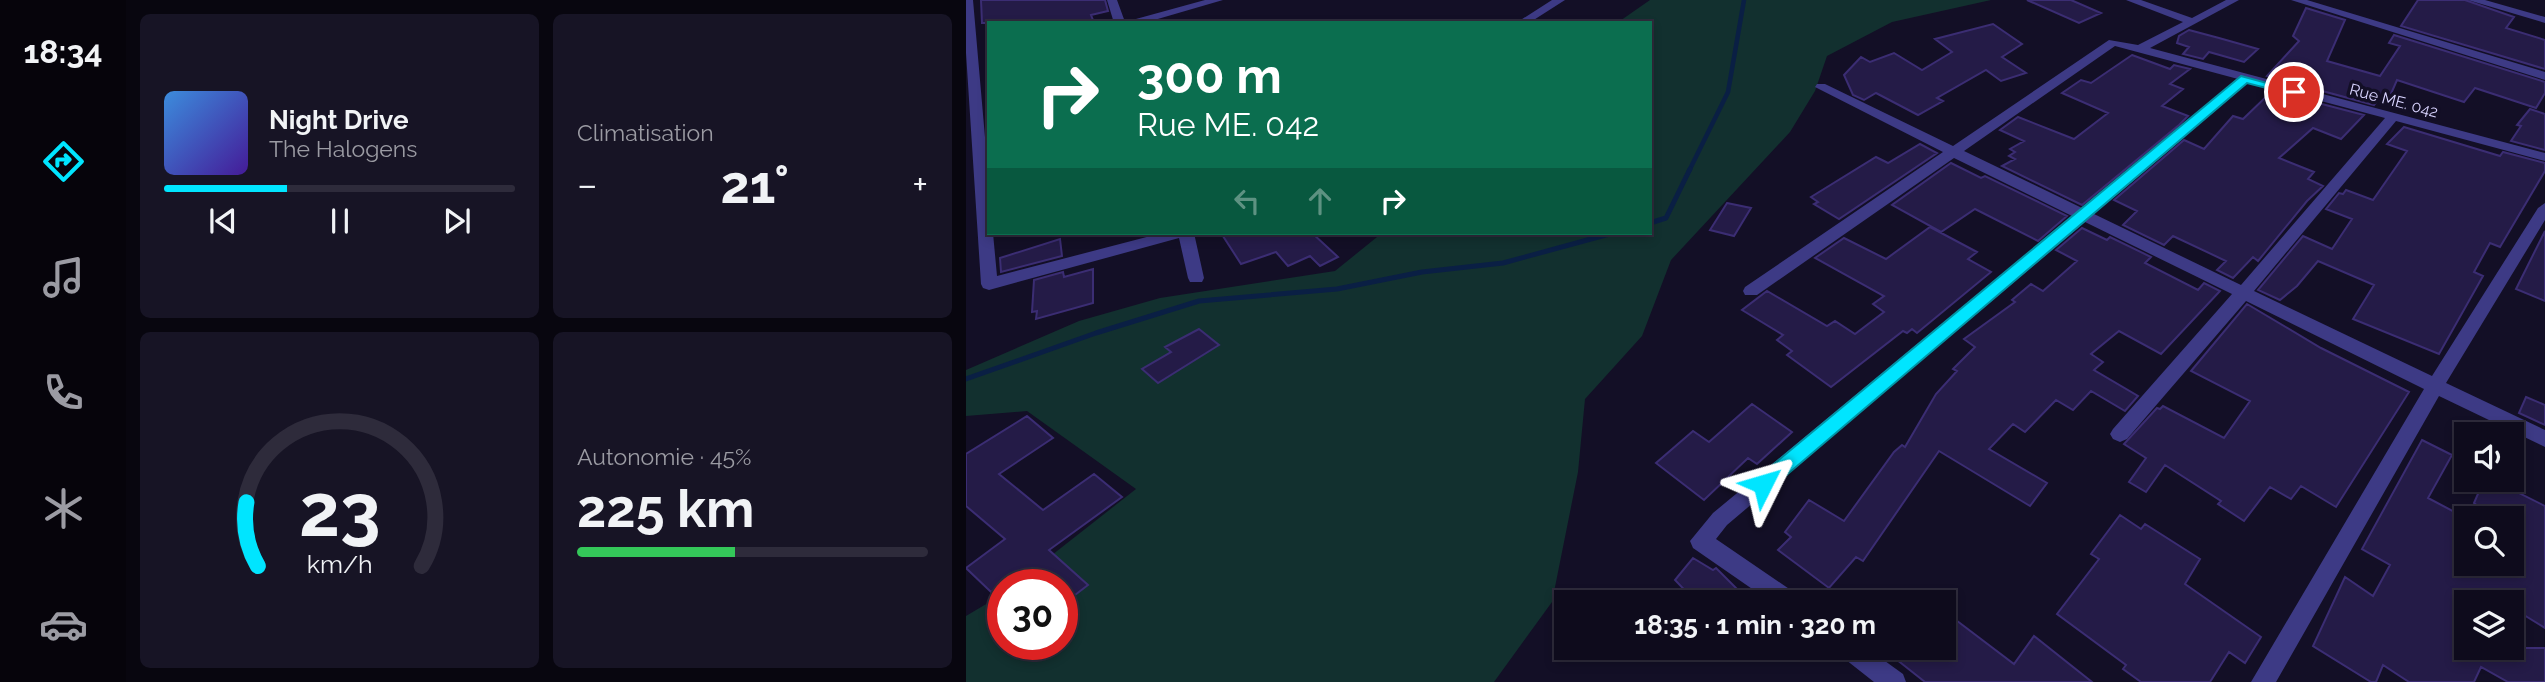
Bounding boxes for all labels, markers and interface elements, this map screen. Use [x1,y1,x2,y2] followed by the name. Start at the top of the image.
[23,33,103,70] text: 18:34
[1137,47,1282,104] text: 300 m
[1022,49,1113,140] icon: right
[2264,62,2324,122] pin
[2275,73,2313,111] icon: arrive
[2347,80,2440,121] street label: Rue ME. 042
[269,105,408,135] text: Night Drive
[1137,106,1319,143] text: Rue ME. 042
[577,119,714,146] text: Climatisation
[269,135,417,162] text: The Halogens
[39,137,88,186] icon: directions
[721,154,789,215] text: 21°
[577,162,597,207] text: −
[912,162,928,207] text: +
[1228,182,1266,220] icon: left
[1301,182,1339,220] icon: ahead
[1374,182,1412,220] icon: right
[204,202,242,240] icon: previous
[321,202,359,240] icon: pause
[438,202,476,240] icon: next
[39,253,88,302] icon: music
[39,368,88,417] icon: phone
[2454,422,2524,660] map controls
[2454,422,2524,492] button: sound
[577,443,751,470] text: Autonomie · 45%
[1726,447,1800,521] position arrow
[299,468,380,553] text: 23
[577,478,754,539] text: 225 km
[39,484,88,533] icon: climate
[2454,506,2524,576] button: search
[307,549,372,579] text: km/h
[987,569,1078,660] speed limit sign: 30
[2454,590,2524,660] button: layers
[39,600,88,649] icon: car
[1634,610,1876,640] text: 18:35 · 1 min · 320 m

